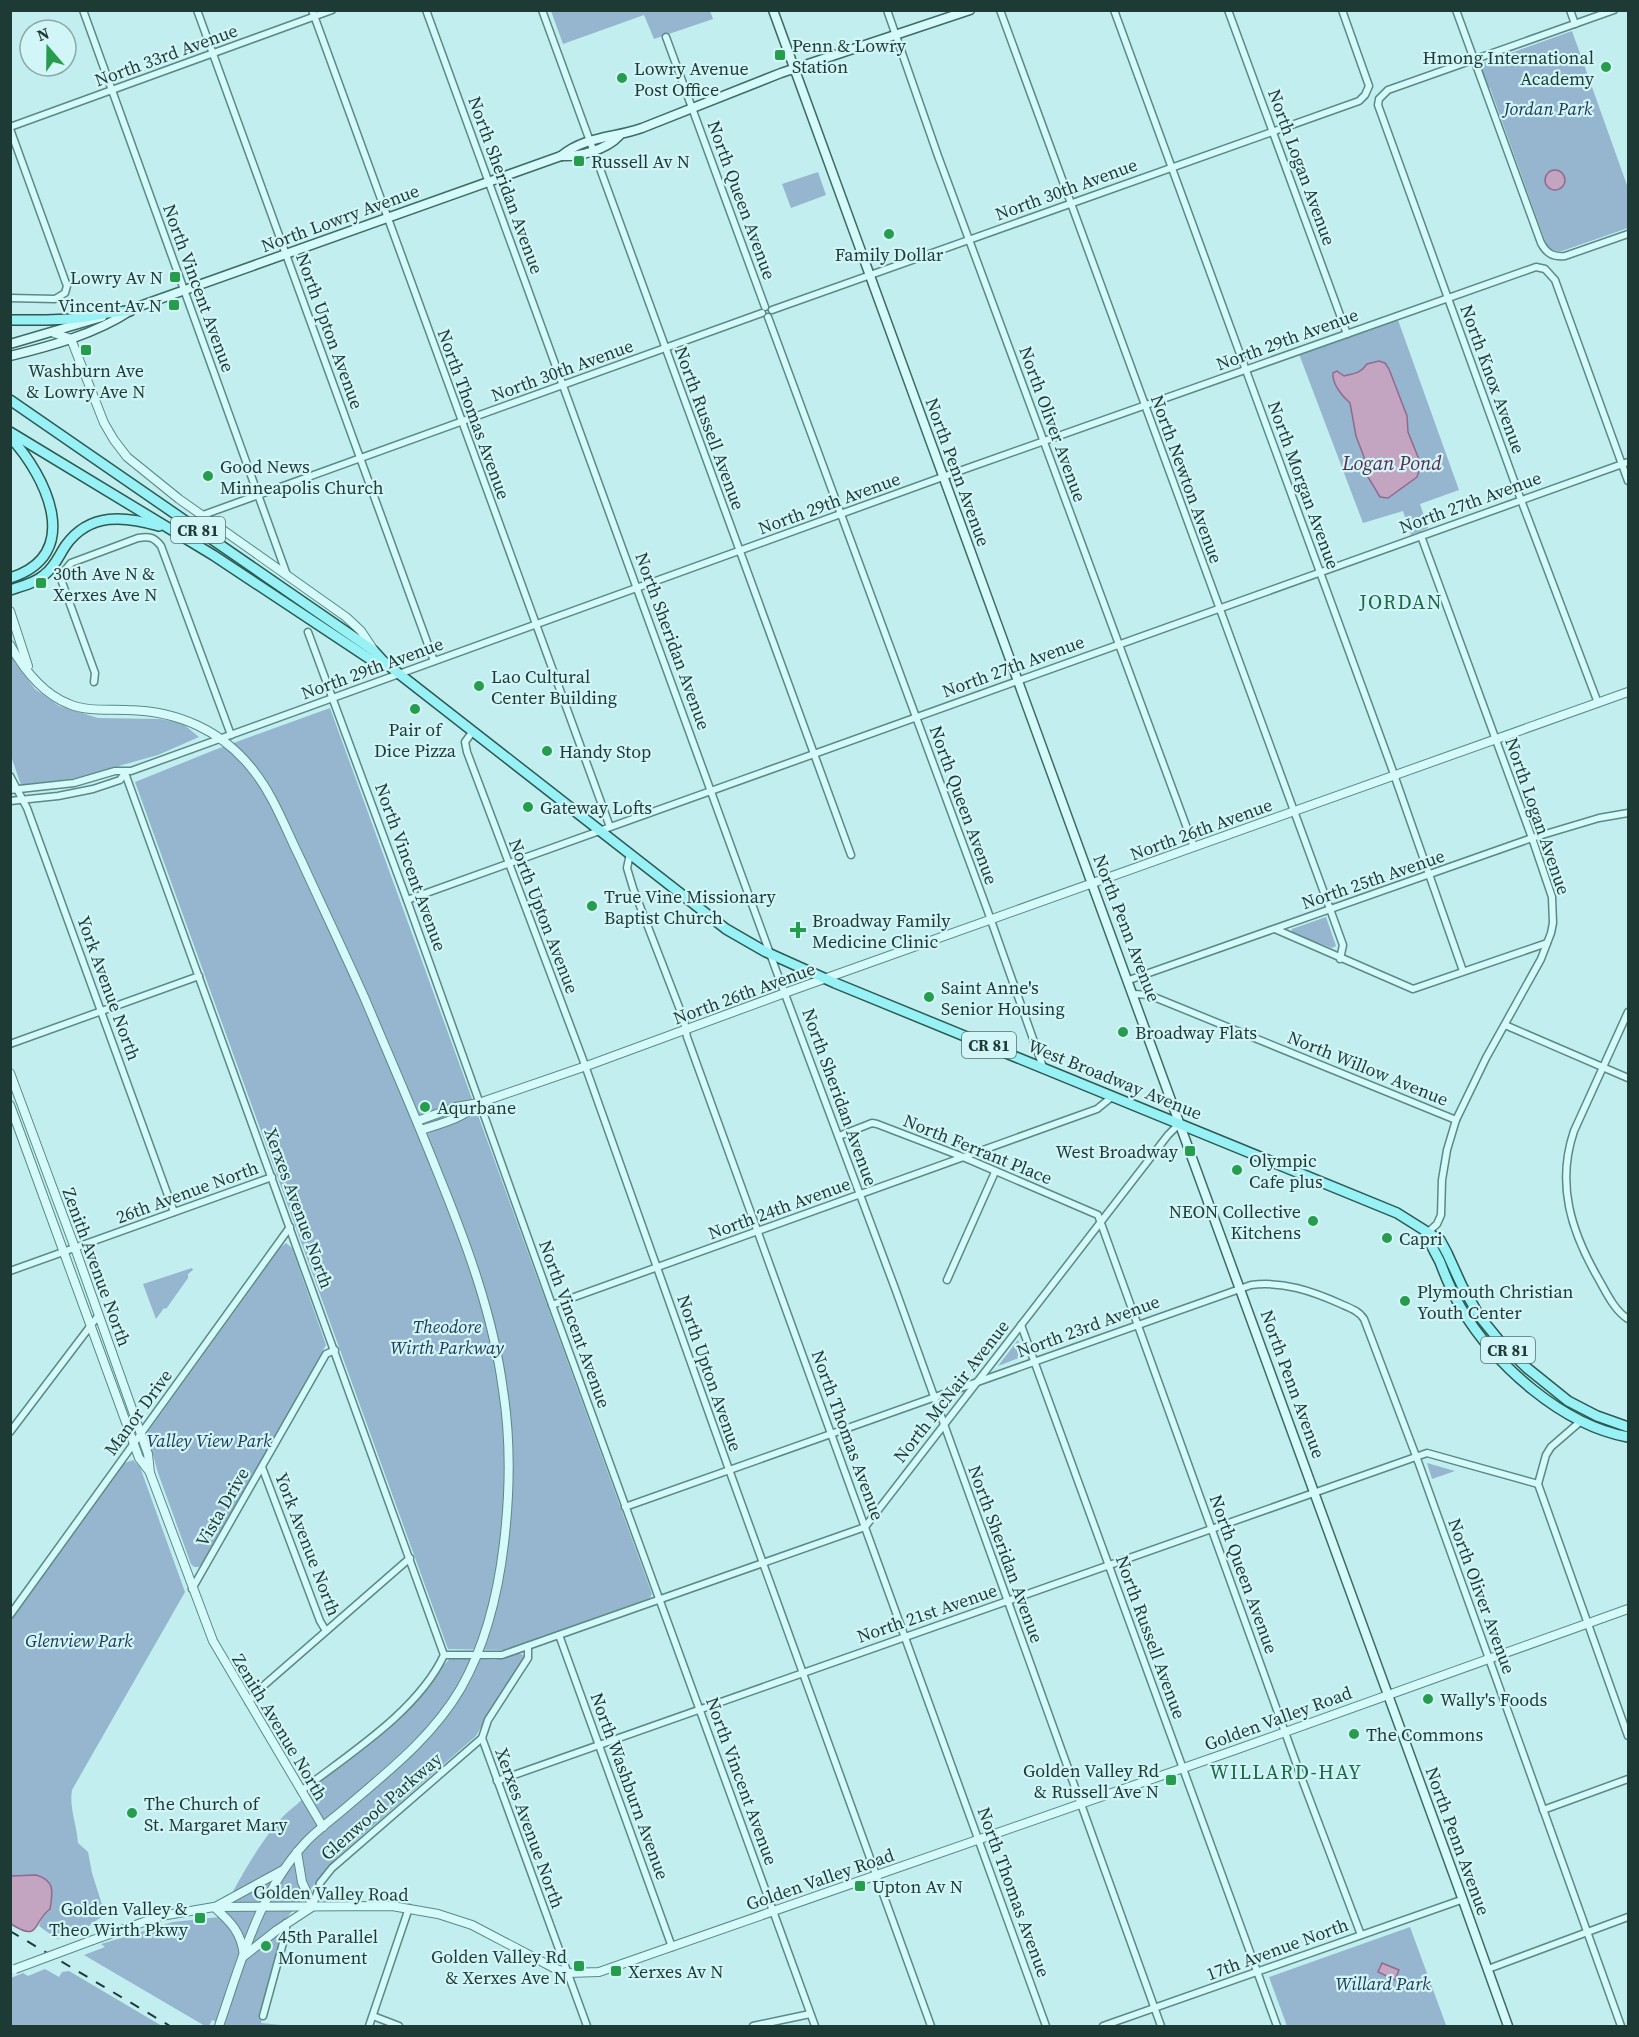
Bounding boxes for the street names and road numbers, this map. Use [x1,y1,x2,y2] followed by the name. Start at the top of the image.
[91,17,241,93] street label: North 33rd Avenue
[1262,85,1342,249] street label: North Logan Avenue
[462,93,550,277] street label: North Sheridan Avenue
[702,117,782,283] street label: North Queen Avenue
[991,152,1141,226] street label: North 30th Avenue
[258,178,422,258] street label: North Lowry Avenue
[157,201,241,375] street label: North Vincent Avenue
[290,250,370,412] street label: North Upton Avenue
[1454,301,1532,457] street label: North Knox Avenue
[1212,302,1362,376] street label: North 29th Avenue
[432,325,516,503] street label: North Thomas Avenue
[487,333,637,407] street label: North 30th Avenue
[669,343,751,513] street label: North Russell Avenue
[1013,343,1093,505] street label: North Oliver Avenue
[1145,391,1229,567] street label: North Newton Avenue
[920,394,996,550] street label: North Penn Avenue
[1262,397,1346,573] street label: North Morgan Avenue
[1395,465,1545,539] street label: North 27th Avenue
[754,466,904,540] street label: North 29th Avenue
[171,517,225,543] road number: CR 81
[629,549,717,733] street label: North Sheridan Avenue
[938,629,1088,703] street label: North 27th Avenue
[297,631,447,705] street label: North 29th Avenue
[924,722,1004,888] street label: North Queen Avenue
[1499,734,1577,898] street label: North Logan Avenue
[369,780,453,954] street label: North Vincent Avenue
[1126,792,1276,866] street label: North 26th Avenue
[503,835,585,997] street label: North Upton Avenue
[1298,843,1448,915] street label: North 25th Avenue
[1087,851,1167,1005] street label: North Penn Avenue
[71,912,147,1064] street label: York Avenue North
[669,956,819,1030] street label: North 26th Avenue
[796,1005,884,1189] street label: North Sheridan Avenue
[1284,1024,1452,1112] street label: North Willow Avenue
[962,1032,1016,1058] road number: CR 81
[1024,1033,1206,1125] street label: West Broadway Avenue
[900,1108,1056,1190] street label: North Ferrant Place
[258,1124,340,1292] street label: Xerxes Avenue North
[112,1155,262,1229] street label: 26th Avenue North
[704,1171,854,1245] street label: North 24th Avenue
[57,1184,137,1350] street label: Zenith Avenue North
[533,1237,617,1411] street label: North Vincent Avenue
[1013,1288,1163,1364] street label: North 23rd Avenue
[671,1291,749,1455] street label: North Upton Avenue
[1255,1306,1331,1462] street label: North Penn Avenue
[887,1314,1015,1468] street label: North McNair Avenue
[1481,1337,1535,1363] road number: CR 81
[806,1346,890,1524] street label: North Thomas Avenue
[98,1364,178,1460] street label: Manor Drive
[962,1462,1050,1646] street label: North Sheridan Avenue
[189,1463,255,1551] street label: Vista Drive
[269,1469,347,1620] street label: York Avenue North
[1204,1491,1284,1657] street label: North Queen Avenue
[1442,1515,1522,1677] street label: North Oliver Avenue
[1110,1552,1192,1722] street label: North Russell Avenue
[854,1577,1000,1649] street label: North 21st Avenue
[226,1649,334,1805] street label: Zenith Avenue North
[1201,1680,1355,1756] street label: Golden Valley Road
[585,1689,675,1883] street label: North Washburn Avenue
[700,1694,784,1868] street label: North Vincent Avenue
[489,1744,571,1912] street label: Xerxes Avenue North
[315,1746,448,1866] street label: Glenwood Parkway
[1420,1763,1496,1919] street label: North Penn Avenue
[972,1803,1056,1981] street label: North Thomas Avenue
[743,1842,897,1916] street label: Golden Valley Road
[253,1879,409,1907] street label: Golden Valley Road
[1202,1912,1352,1986] street label: 17th Avenue North

